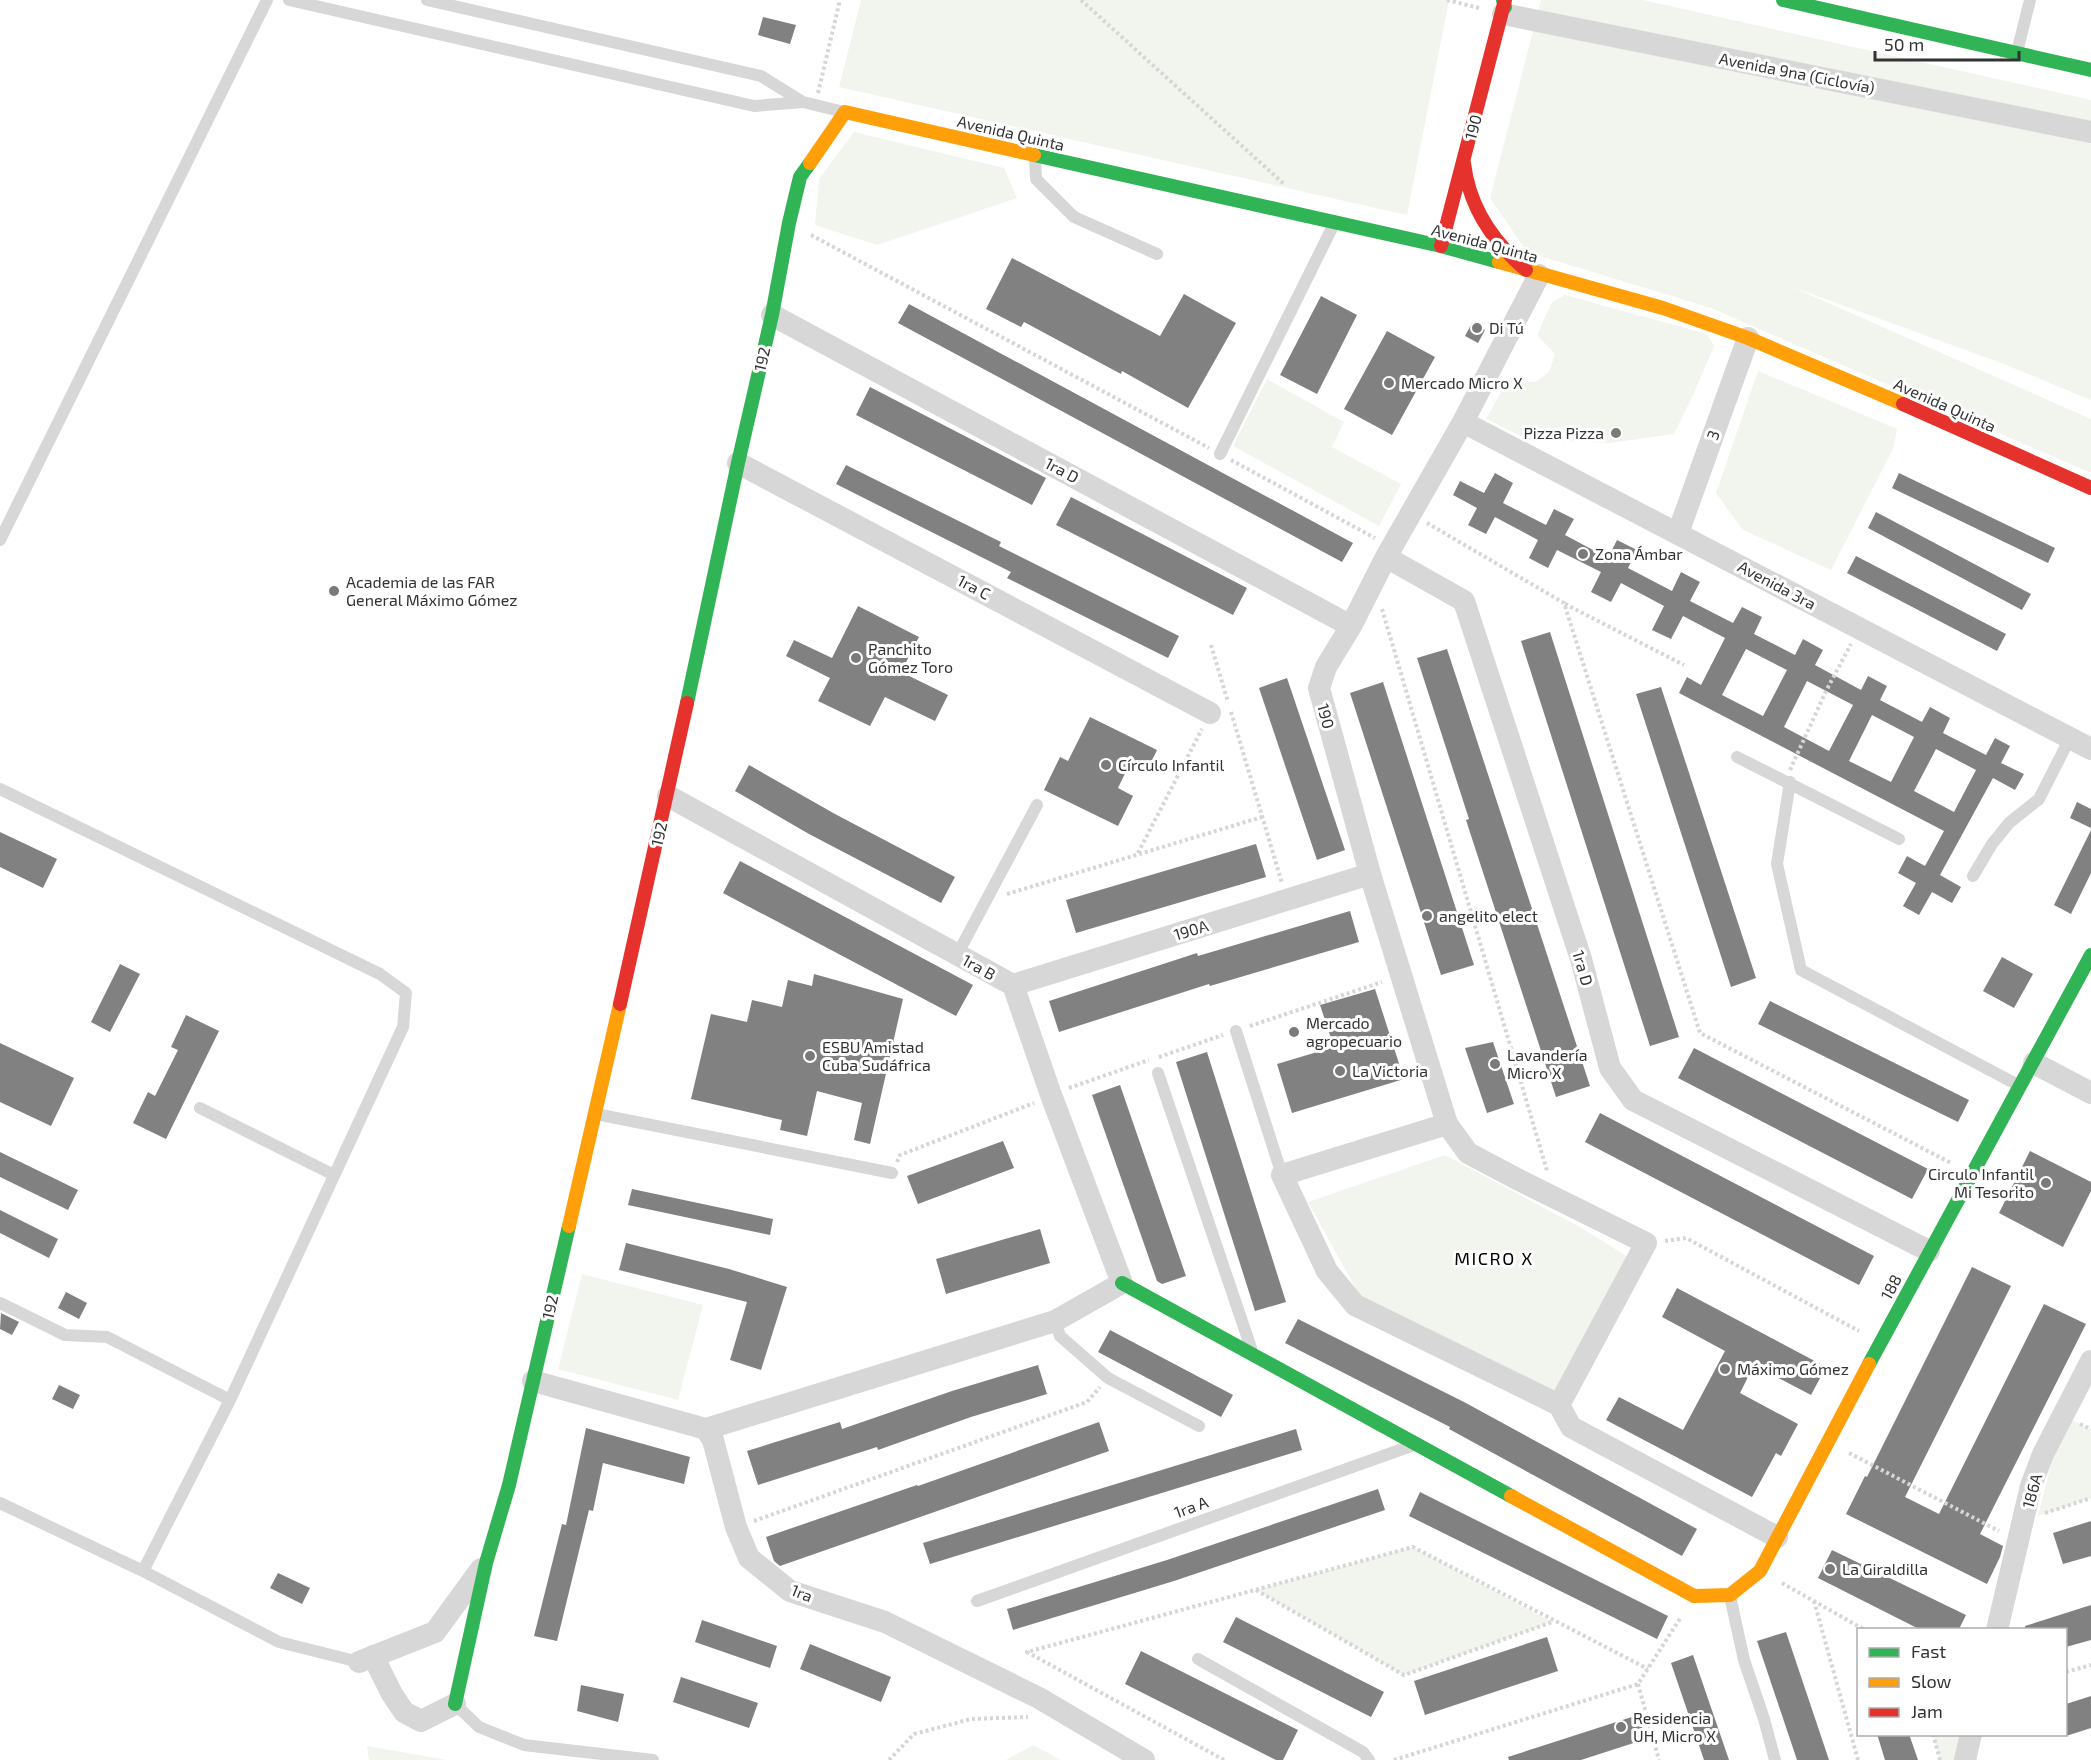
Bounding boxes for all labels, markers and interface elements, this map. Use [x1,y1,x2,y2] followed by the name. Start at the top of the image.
[1875,24,2019,62] scale bar
[1884,33,1924,55] text: 50 m
[1718,48,1876,97] street label: Avenida 9na (Ciclovía)
[955,111,1067,155] street label: Avenida Quinta
[1460,112,1485,141] street label: 190
[1430,219,1540,267] street label: Avenida Quinta
[1489,318,1524,337] place label: Di Tú
[1470,321,1484,335] marker: Di Tú
[749,345,774,373] street label: 192
[1401,373,1523,392] place label: Mercado Micro X
[1891,374,1999,436] street label: Avenida Quinta
[1382,376,1396,390] marker: Mercado Micro X
[1523,423,1604,442] place label: Pizza Pizza
[1609,426,1623,440] marker: Pizza Pizza
[1702,427,1723,442] street label: 3
[1042,453,1082,486] street label: 1ra D
[1595,544,1683,563] place label: Zona Ámbar
[1576,547,1590,561] marker: Zona Ámbar
[1735,556,1819,613] street label: Avenida 3ra
[955,570,994,603] street label: 1ra C
[346,572,517,609] place label: Academia de las FAR General Máximo Gómez
[327,584,341,598] marker: Academia de las FAR General Máximo Gómez
[868,639,953,676] place label: Panchito Gómez Toro
[849,651,863,665] marker: Panchito Gómez Toro
[1314,701,1339,730] street label: 190
[1118,755,1224,774] place label: Círculo Infantil
[1099,758,1113,772] marker: Círculo Infantil
[646,820,671,848] street label: 192
[1439,906,1538,925] place label: angelito elect
[1420,909,1434,923] marker: angelito elect
[1171,915,1210,944] street label: 190A
[1569,948,1598,988] street label: 1ra D
[959,950,999,983] street label: 1ra B
[1306,1013,1402,1050] place label: Mercado agropecuario
[1287,1025,1301,1039] marker: Mercado agropecuario
[822,1037,931,1074] place label: ESBU Amistad Cuba Sudáfrica
[1507,1045,1587,1082] place label: Lavandería Micro X
[803,1049,817,1063] marker: ESBU Amistad Cuba Sudáfrica
[1488,1057,1502,1071] marker: Lavandería Micro X
[1352,1061,1428,1080] place label: La Victoria
[1333,1064,1347,1078] marker: La Victoria
[1928,1164,2034,1201] place label: Circulo Infantil Mi Tesorito
[2039,1176,2053,1190] marker: Circulo Infantil Mi Tesorito
[1454,1247,1534,1269] district label: MICRO X
[1876,1271,1905,1303] street label: 188
[537,1293,562,1321] street label: 192
[1737,1359,1849,1378] place label: Máximo Gómez
[1718,1362,1732,1376] marker: Máximo Gómez
[2018,1471,2046,1510] street label: 186A
[1171,1492,1210,1521] street label: 1ra A
[1842,1559,1928,1578] place label: La Giraldilla
[1823,1562,1837,1576] marker: La Giraldilla
[789,1580,816,1605] street label: 1ra
[1857,1628,2067,1736] legend
[1911,1640,1946,1662] text: Fast
[1911,1670,1952,1692] text: Slow
[1911,1700,1943,1722] text: Jam
[1633,1708,1716,1745] place label: Residencia UH, Micro X
[1614,1720,1628,1734] marker: Residencia UH, Micro X

